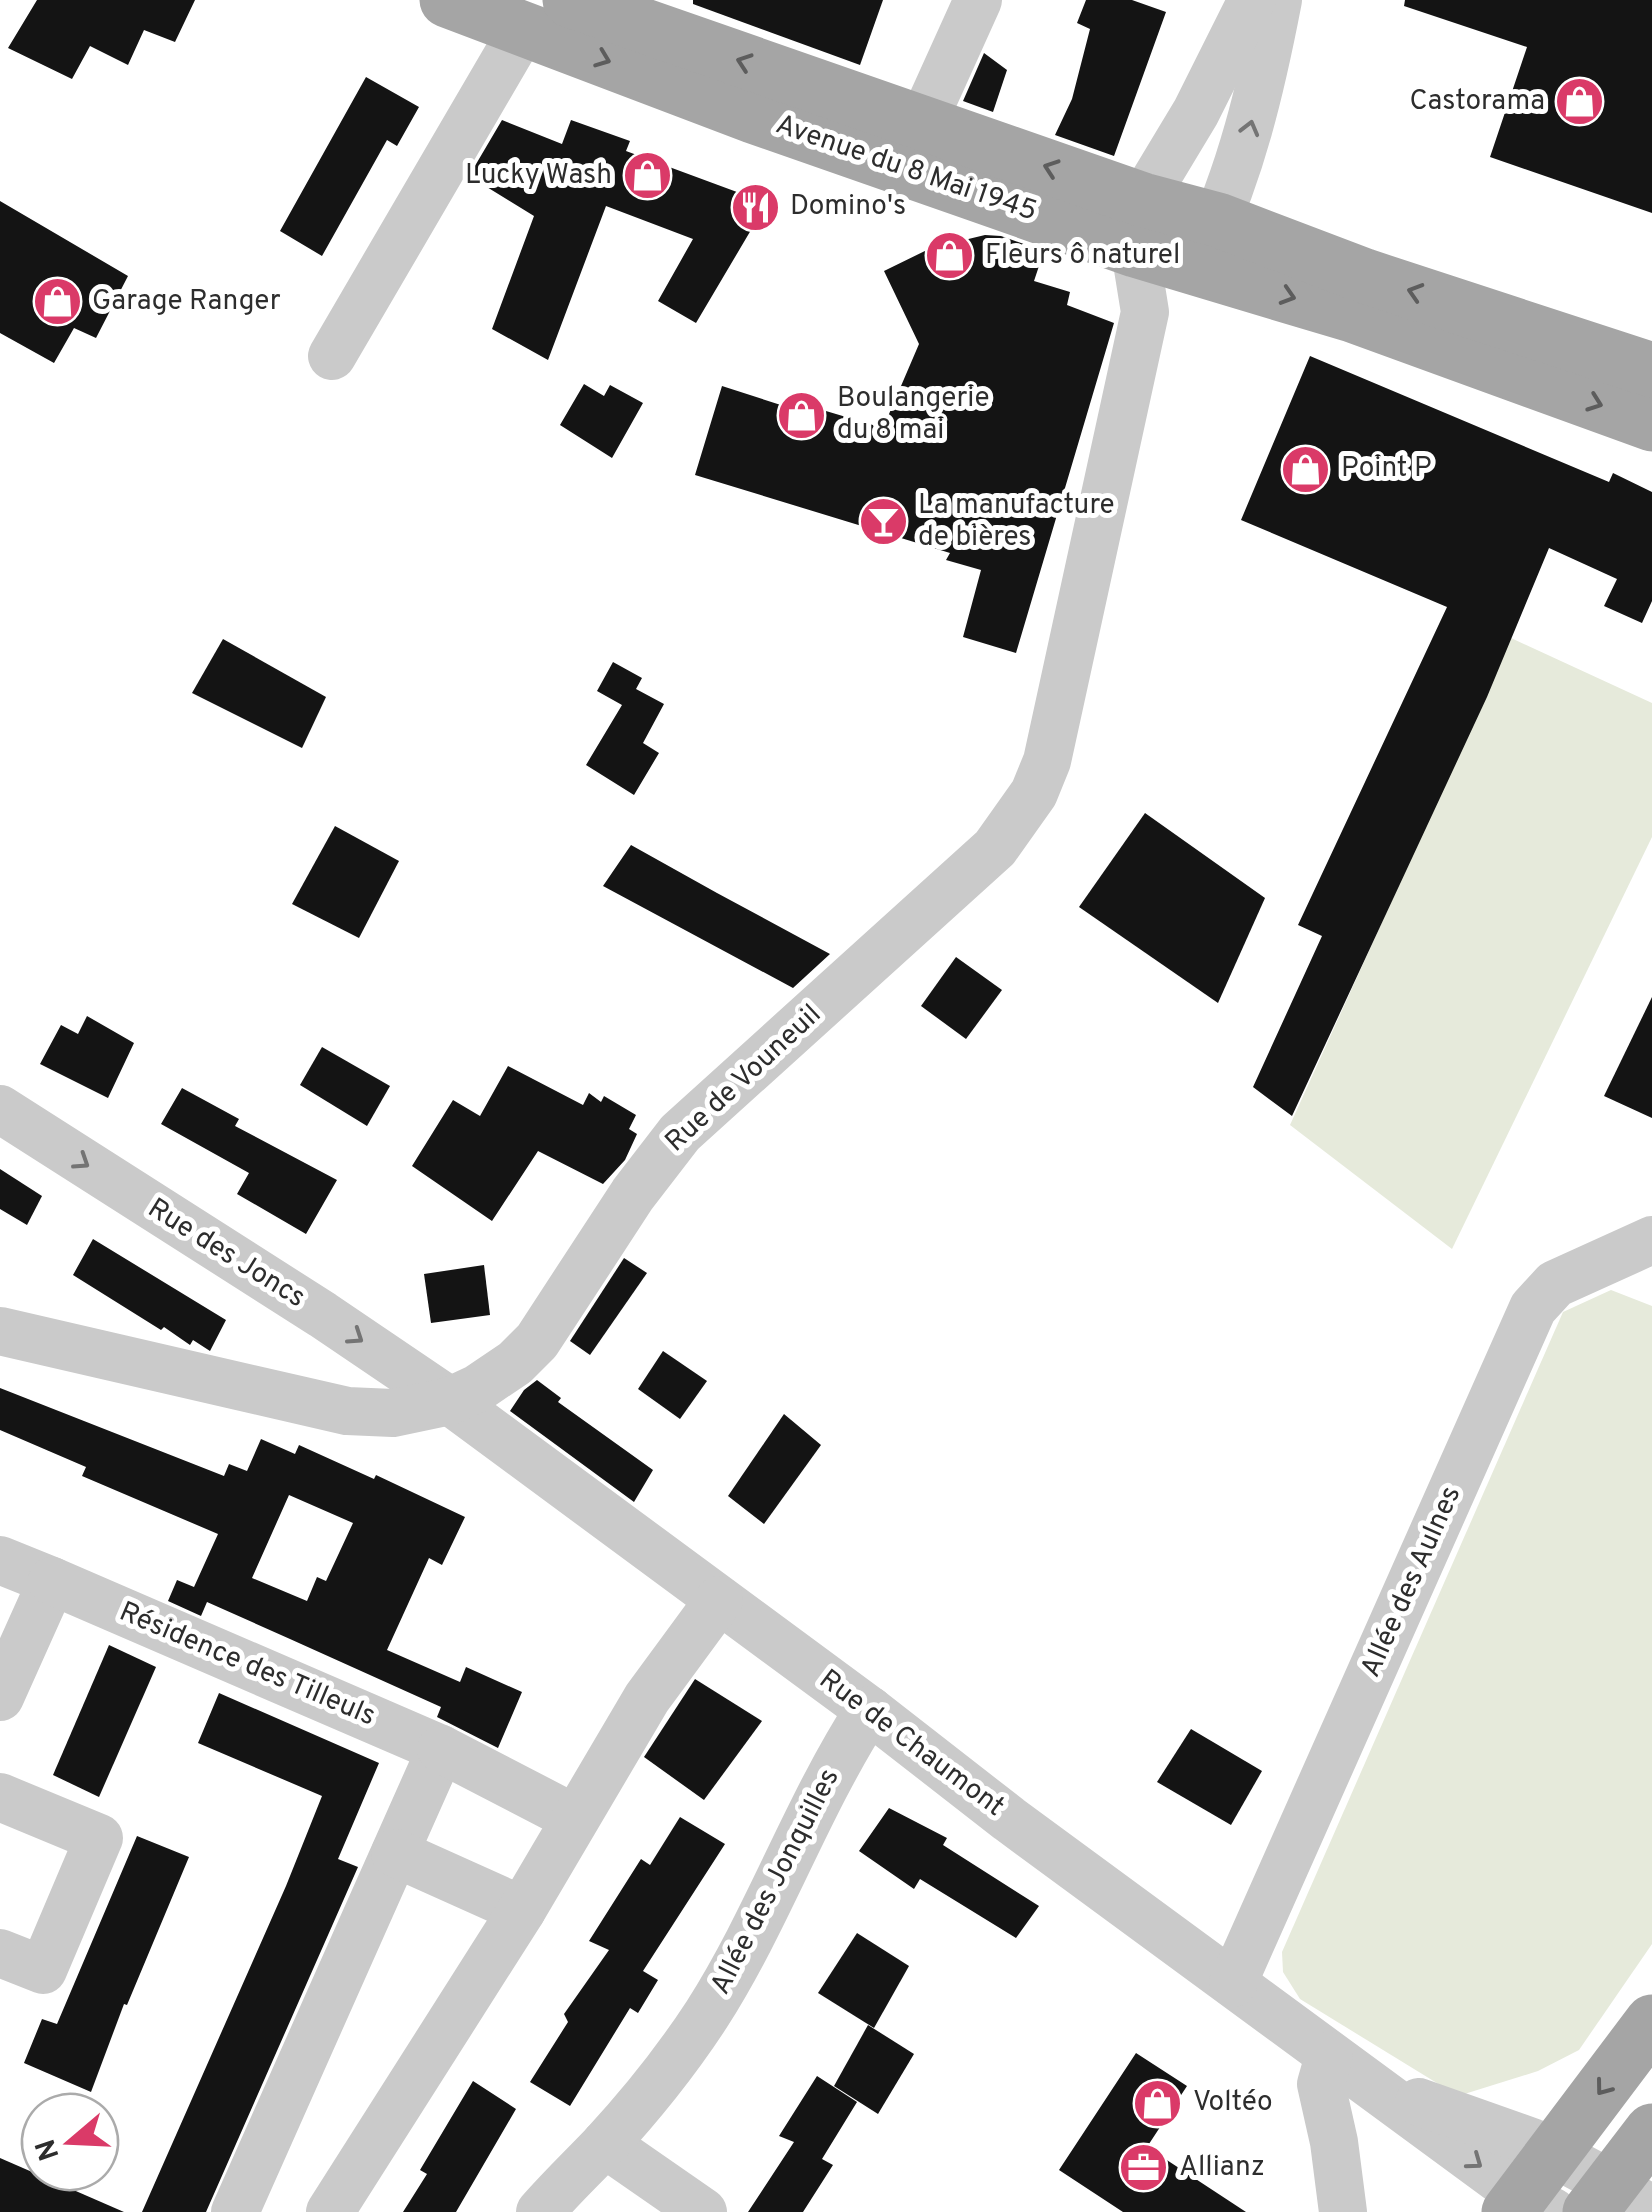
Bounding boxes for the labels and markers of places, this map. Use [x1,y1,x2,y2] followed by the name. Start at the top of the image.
[1554,76,1606,128] shop icon: Castorama
[1410,84,1545,120] place label: Castorama
[621,150,673,202] shop icon: Lucky Wash
[465,158,612,194] place label: Lucky Wash
[729,181,781,233] restaurant icon: Domino's
[790,189,906,225] place label: Domino's
[924,230,976,282] shop icon: Fleurs ô naturel
[985,238,1180,274] place label: Fleurs ô naturel
[31,276,83,328] shop icon: Garage Ranger
[92,284,281,320] place label: Garage Ranger
[837,381,990,449] place label: Boulangerie du 8 mai
[776,389,828,441] shop icon: Boulangerie du 8 mai
[1280,443,1332,495] shop icon: Point P
[1341,451,1432,487] place label: Point P
[918,488,1115,556] place label: La manufacture de bières
[857,496,909,548] bar icon: La manufacture de bières
[1132,2077,1184,2129] shop icon: Voltéo
[1193,2085,1273,2121] place label: Voltéo
[1118,2142,1170,2194] office icon: Allianz
[1179,2150,1265,2186] place label: Allianz

